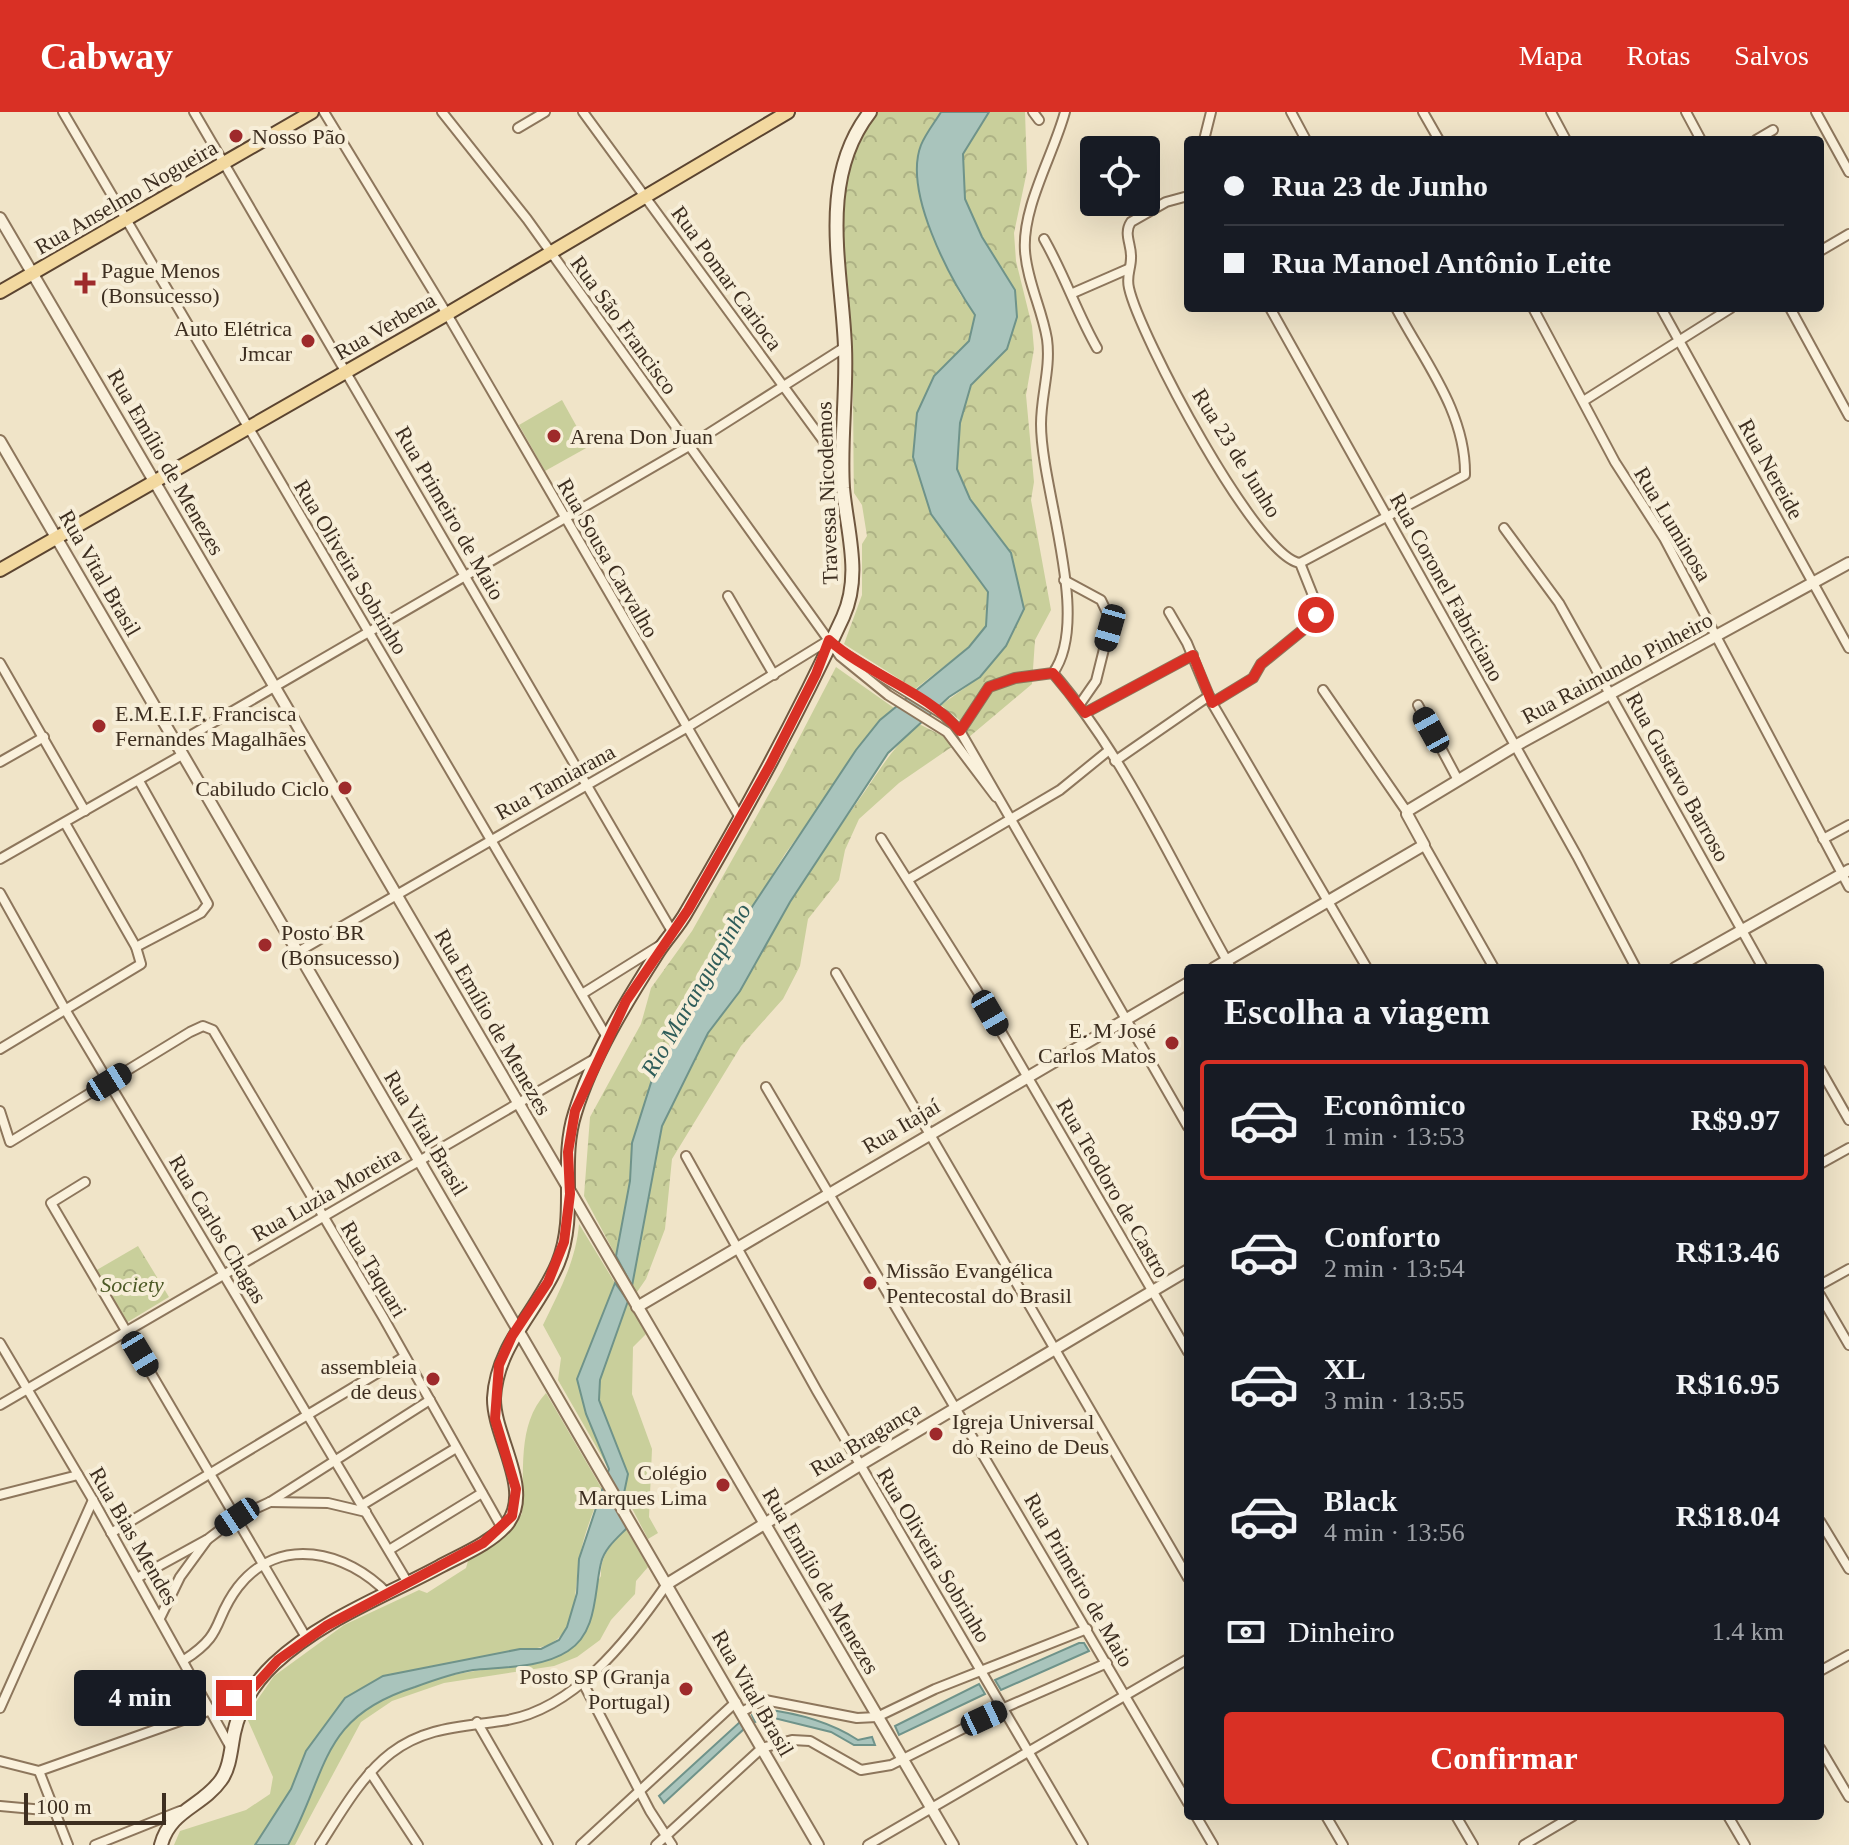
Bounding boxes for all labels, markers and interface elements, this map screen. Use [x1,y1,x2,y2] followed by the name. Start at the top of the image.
[40,35,173,77] text: Cabway
[1519,40,1583,71] text: Mapa
[1627,40,1690,71] text: Rotas
[1734,40,1809,71] text: Salvos
[252,124,346,149] place label: Nosso Pão
[227,127,245,145] marker: Nosso Pão
[30,134,222,259] street label: Rua Anselmo Nogueira
[1080,136,1160,216] map controls
[1080,136,1160,216] button: locate
[1272,169,1488,202] text: Rua 23 de Junho
[666,201,788,355] street label: Rua Pomar Carioca
[1272,246,1611,279] text: Rua Manoel Antônio Leite
[565,251,683,399] street label: Rua São Francisco
[101,258,220,308] place label: Pague Menos (Bonsucesso)
[76,274,94,292] marker: Pague Menos (Bonsucesso)
[330,287,440,365] street label: Rua Verbena
[174,316,293,366] place label: Auto Elétrica Jmcar
[299,332,317,350] marker: Auto Elétrica Jmcar
[102,364,230,560] street label: Rua Emílio de Menezes
[1187,384,1287,522] street label: Rua 23 de Junho
[811,401,843,585] street label: Travessa Nicodemos
[1733,415,1809,523] street label: Rua Nereide
[390,422,510,604] street label: Rua Primeiro de Maio
[570,424,713,449] place label: Arena Don Juan
[545,427,563,445] marker: Arena Don Juan
[1629,462,1717,586] street label: Rua Luminosa
[552,474,664,642] street label: Rua Sousa Carvalho
[289,475,413,659] street label: Rua Oliveira Sobrinho
[1385,488,1509,686] street label: Rua Coronel Fabriciano
[54,506,146,640] street label: Rua Vital Brasil
[1298,597,1334,633] route start
[1092,602,1128,654] car
[1517,607,1717,729] street label: Rua Raimundo Pinheiro
[1621,688,1735,866] street label: Rua Gustavo Barroso
[115,701,306,751] place label: E.M.E.I.F. Francisca Fernandes Magalhães
[1409,703,1453,757] car
[90,717,108,735] marker: E.M.E.I.F. Francisca Fernandes Magalhães
[491,739,619,825] street label: Rua Tamiarana
[195,776,329,801] place label: Cabiludo Ciclo
[336,779,354,797] marker: Cabiludo Ciclo
[635,899,756,1082] water label: Rio Maranguapinho
[281,920,400,970] place label: Posto BR (Bonsucesso)
[429,924,557,1120] street label: Rua Emílio de Menezes
[256,936,274,954] marker: Posto BR (Bonsucesso)
[968,986,1012,1040] car
[1224,992,1490,1032] text: Escolha a viagem
[1038,1018,1156,1068] place label: E. M José Carlos Matos
[1163,1034,1181,1052] marker: E. M José Carlos Matos
[82,1059,136,1105] car
[379,1066,473,1200] street label: Rua Vital Brasil
[1228,1084,1300,1156] icon: car
[1324,1088,1466,1121] text: Econômico
[858,1093,944,1159] street label: Rua Itajaí
[1051,1094,1175,1282] street label: Rua Teodoro de Castro
[1691,1103,1780,1136] text: R$9.97
[1324,1122,1465,1151] text: 1 min · 13:53
[247,1141,405,1247] street label: Rua Luzia Moreira
[164,1150,272,1308] street label: Rua Carlos Chagas
[1228,1216,1300,1288] icon: car
[336,1217,412,1321] street label: Rua Taquari
[1324,1220,1441,1253] text: Conforto
[1676,1235,1780,1268] text: R$13.46
[1324,1254,1465,1283] text: 2 min · 13:54
[886,1258,1072,1308] place label: Missão Evangélica Pentecostal do Brasil
[100,1272,164,1297] park label: Society
[861,1274,879,1292] marker: Missão Evangélica Pentecostal do Brasil
[117,1327,163,1381] car
[1228,1348,1300,1420] icon: car
[1324,1352,1366,1385] text: XL
[320,1354,417,1404] place label: assembleia de deus
[1676,1367,1780,1400] text: R$16.95
[424,1370,442,1388] marker: assembleia de deus
[1324,1386,1465,1415] text: 3 min · 13:55
[805,1396,925,1482] street label: Rua Bragança
[952,1409,1109,1459] place label: Igreja Universal do Reino de Deus
[927,1425,945,1443] marker: Igreja Universal do Reino de Deus
[578,1460,707,1510] place label: Colégio Marques Lima
[84,1463,184,1609] street label: Rua Bias Mendes
[872,1463,996,1647] street label: Rua Oliveira Sobrinho
[714,1476,732,1494] marker: Colégio Marques Lima
[1228,1480,1300,1552] icon: car
[757,1483,885,1679] street label: Rua Emílio de Menezes
[1324,1484,1397,1517] text: Black
[1019,1489,1139,1671] street label: Rua Primeiro de Maio
[210,1494,264,1540] car
[1676,1499,1780,1532] text: R$18.04
[1324,1518,1465,1547] text: 4 min · 13:56
[1224,1610,1268,1654] icon: cash
[1288,1615,1395,1648] text: Dinheiro
[1712,1617,1784,1646] text: 1.4 km
[707,1626,799,1760] street label: Rua Vital Brasil
[519,1664,670,1714] place label: Posto SP (Granja Portugal)
[74,1670,206,1726] callout: 4 min
[216,1680,252,1716] route end
[677,1680,695,1698] marker: Posto SP (Granja Portugal)
[109,1683,171,1712] text: 4 min
[957,1697,1011,1739] car
[1224,1712,1784,1804] button: Confirmar
[24,1789,166,1825] scale bar
[36,1794,92,1819] text: 100 m

